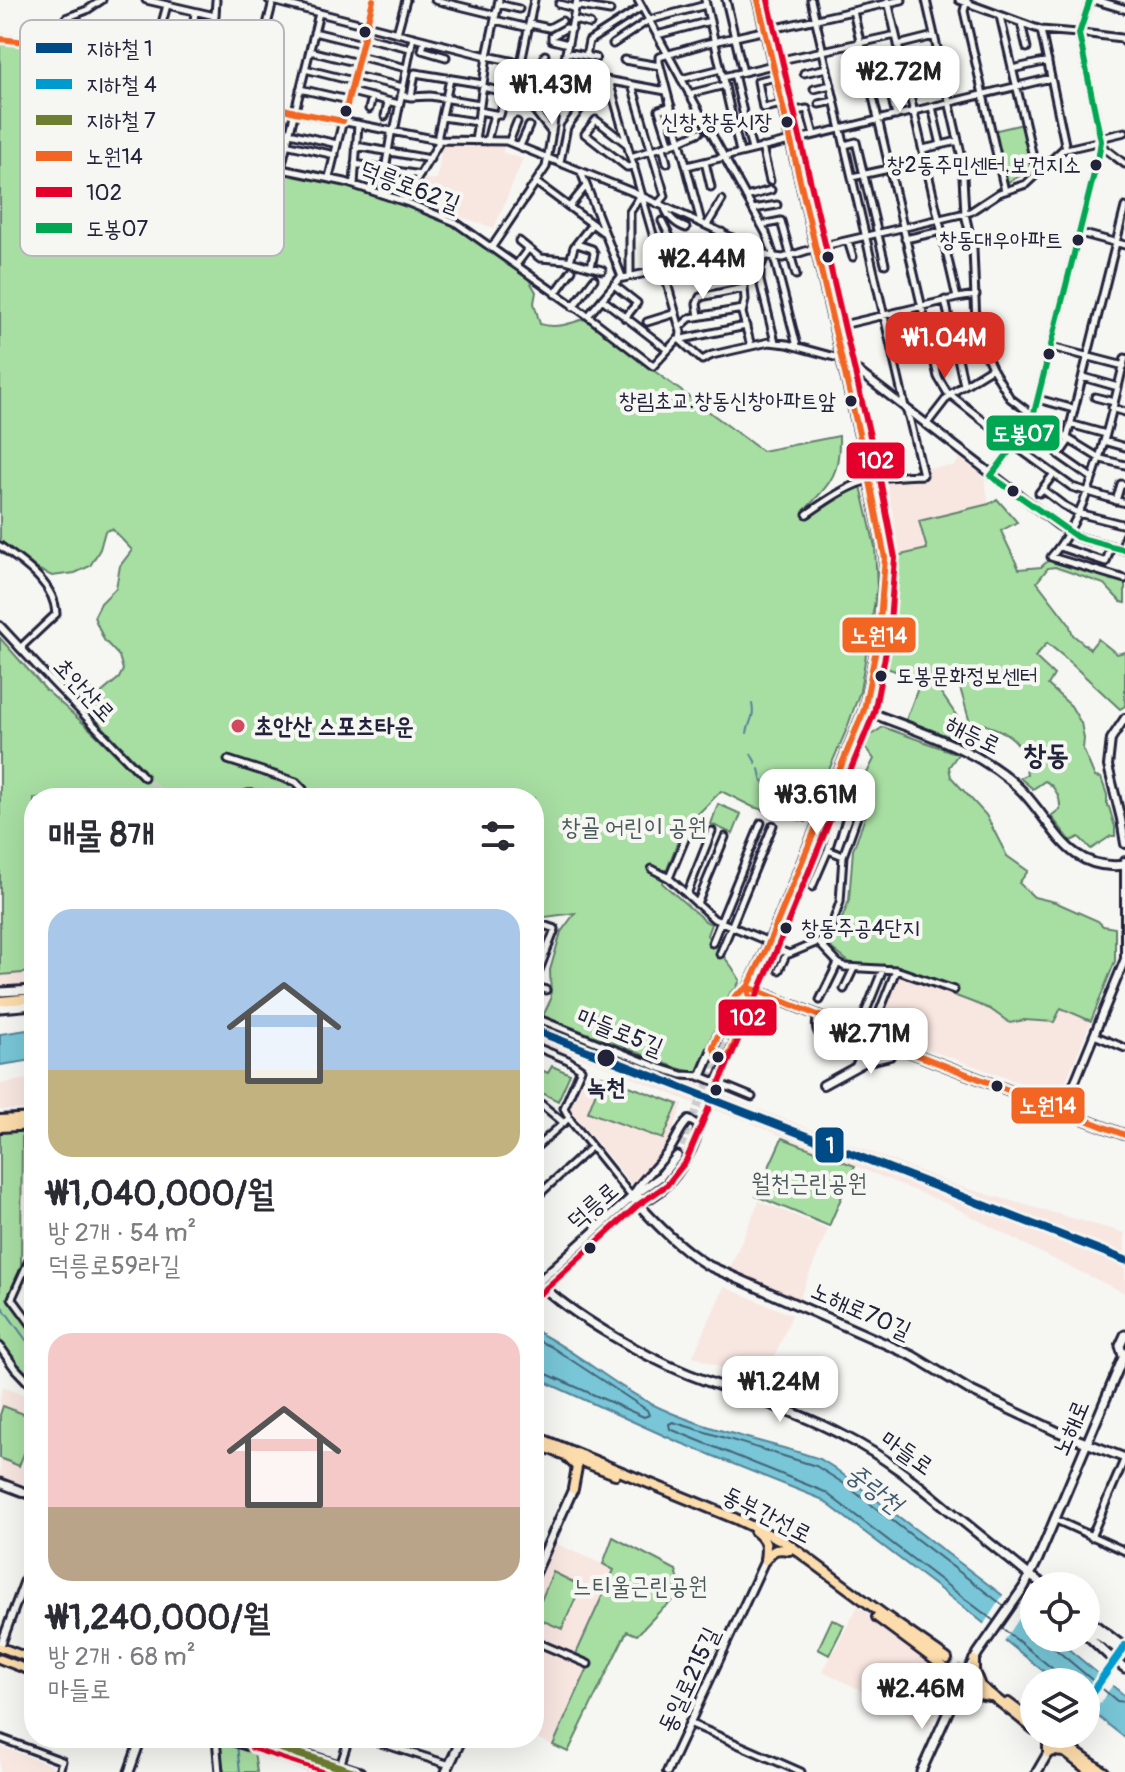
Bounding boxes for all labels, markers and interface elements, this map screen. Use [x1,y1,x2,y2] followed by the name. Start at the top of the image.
[20,20,284,256] legend
[357,24,373,40] unlabelled marker
[86,35,153,63] text: 지하철 1
[835,46,965,114] pin: ₩2.72M
[859,56,941,88] text: ₩2.72M
[487,59,617,127] pin: ₩1.43M
[512,69,592,101] text: ₩1.43M
[86,71,157,99] text: 지하철 4
[338,103,354,119] unlabelled marker
[86,107,156,135] text: 지하철 7
[661,108,772,136] place label: 신창.창동시장
[779,114,795,130] marker: 신창.창동시장
[86,143,143,171] text: 노원14
[887,151,1081,179] place label: 창2동주민센터.보건지소
[356,155,464,219] street label: 덕릉로62길
[1088,157,1104,173] marker: 창2동주민센터.보건지소
[86,179,122,207] text: 102
[86,215,148,243] text: 도봉07
[939,226,1063,254] place label: 창동대우아파트
[1070,232,1086,248] marker: 창동대우아파트
[638,233,768,301] pin: ₩2.44M
[661,243,745,275] text: ₩2.44M
[820,249,836,265] unlabelled marker
[880,312,1010,380] pin: ₩1.04M
[903,322,987,354] text: ₩1.04M
[1041,346,1057,362] unlabelled marker
[619,387,836,415] place label: 창림초교.창동신창아파트앞
[843,393,859,409] marker: 창림초교.창동신창아파트앞
[985,414,1061,452] line badge: 도봉07
[992,420,1054,448] text: 도봉07
[845,441,906,480] line badge: 102
[858,447,894,475] text: 102
[1005,483,1021,499] unlabelled marker
[841,616,917,654] line badge: 노원14
[851,622,908,650] text: 노원14
[47,652,121,728] street label: 초안산로
[896,662,1038,690] place label: 도봉문화정보센터
[873,668,889,684] marker: 도봉문화정보센터
[941,709,1005,761] street label: 해등로
[254,712,414,741] place label: 초안산 스포츠타운
[229,717,247,735] marker: 초안산 스포츠타운
[1023,738,1069,773] district label: 창동
[752,769,882,837] pin: ₩3.61M
[777,779,857,811] text: ₩3.61M
[561,813,707,842] park label: 창골 어린이 공원
[48,814,155,857] text: 매물 8개
[476,814,520,858] icon: filters
[801,914,920,942] place label: 창동주공4단지
[778,920,794,936] marker: 창동주공4단지
[212,961,356,1105] icon: home
[717,998,778,1037] line badge: 102
[573,1002,667,1062] street label: 마들로5길
[730,1004,766,1032] text: 102
[806,1008,936,1076] pin: ₩2.71M
[832,1018,910,1050] text: ₩2.71M
[595,1047,617,1069] marker: 녹천
[710,1049,726,1065] unlabelled marker
[587,1073,625,1102] place label: 녹천
[989,1078,1005,1094] unlabelled marker
[708,1082,724,1098] unlabelled marker
[1010,1086,1086,1125] line badge: 노원14
[1020,1092,1077,1120] text: 노원14
[814,1126,845,1164] line badge: 1
[826,1132,834,1160] text: 1
[751,1169,867,1198] park label: 월천근린공원
[48,1173,274,1216] text: ₩1,040,000/월
[562,1176,624,1236] street label: 덕릉로
[48,1217,197,1249] text: 방 2개 · 54 m²
[582,1240,598,1256] unlabelled marker
[48,1250,180,1282] text: 덕릉로59라길
[807,1276,915,1346] street label: 노해로70길
[715,1356,845,1424] pin: ₩1.24M
[740,1366,820,1398] text: ₩1.24M
[212,1385,356,1529] icon: home
[1046,1396,1096,1460] street label: 노해로
[875,1425,939,1481] street label: 마들로
[839,1457,911,1523] water label: 중랑천
[717,1480,817,1550] street label: 동부간선로
[572,1572,708,1601] park label: 느티울근린공원
[1020,1572,1100,1748] map controls
[1020,1572,1100,1652] button: locate
[48,1597,270,1640] text: ₩1,240,000/월
[652,1623,726,1737] street label: 동일로215길
[48,1641,196,1673] text: 방 2개 · 68 m²
[857,1663,987,1731] pin: ₩2.46M
[1020,1668,1100,1748] button: layers
[880,1673,964,1705] text: ₩2.46M
[48,1674,111,1706] text: 마들로

